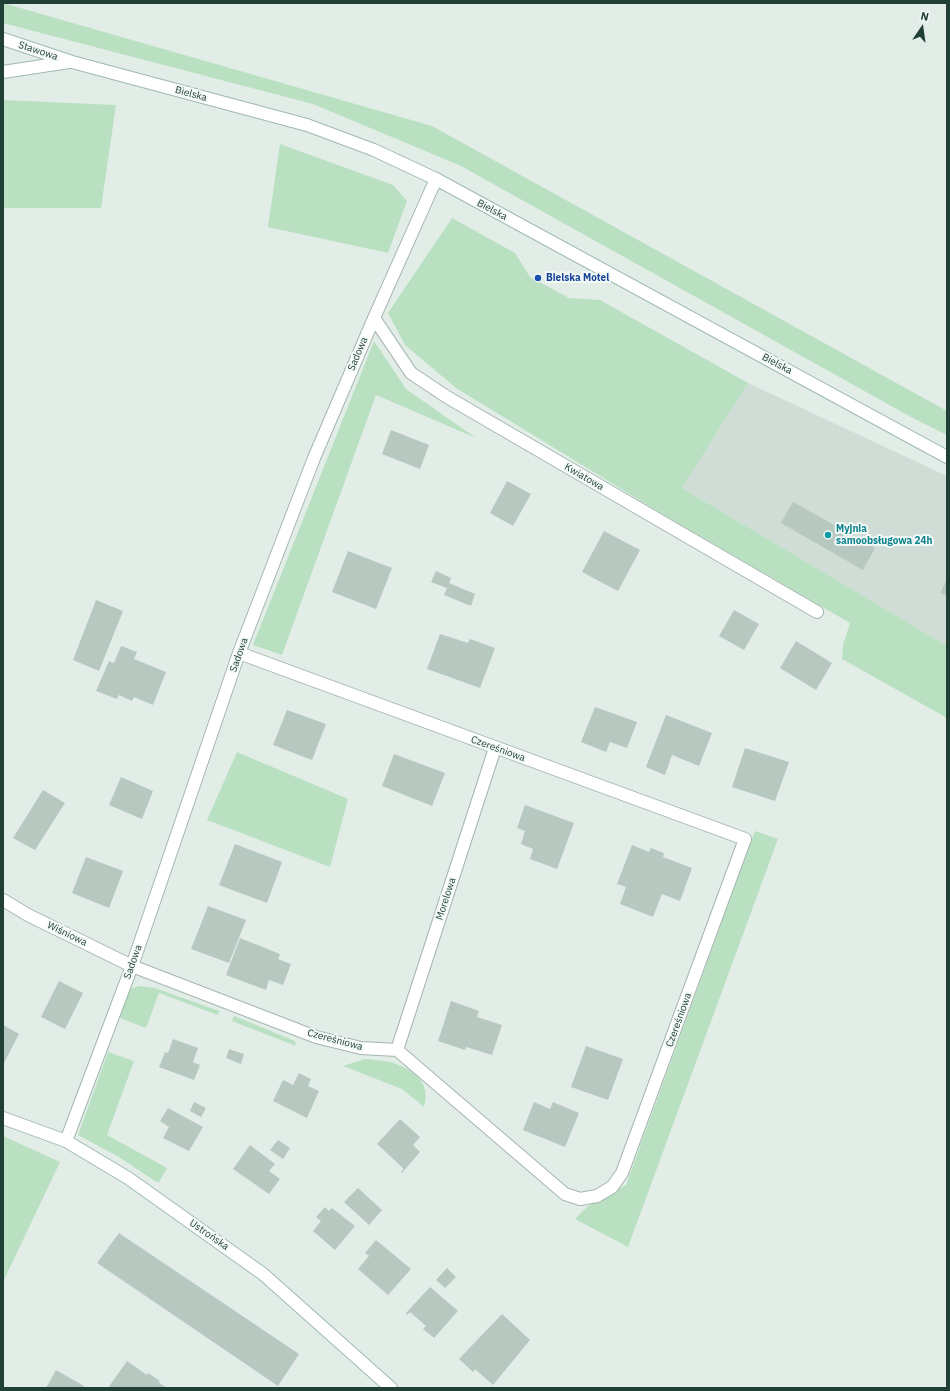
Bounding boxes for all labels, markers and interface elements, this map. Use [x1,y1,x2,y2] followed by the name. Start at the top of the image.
[902,8,942,48] north arrow
[919,9,930,24] text: N
[17,39,59,63] street label: Stawowa
[174,84,208,104] street label: Bielska
[475,197,509,223] street label: Bielska
[546,272,609,284] place label: Bielska Motel
[533,273,543,283] marker: Bielska Motel
[346,335,370,373] street label: Sadowa
[760,351,794,377] street label: Bielska
[562,461,606,493] street label: Kwiatowa
[836,523,932,546] place label: Myjnia samoobsługowa 24h
[823,530,833,540] marker: Myjnia samoobsługowa 24h
[227,636,251,674] street label: Sadowa
[469,734,527,764] street label: Czereśniowa
[433,876,459,922] street label: Morelowa
[45,919,89,949] street label: Wiśniowa
[121,943,145,981] street label: Sadowa
[664,991,694,1049] street label: Czereśniowa
[306,1027,364,1053] street label: Czereśniowa
[187,1217,231,1253] street label: Ustrońska

